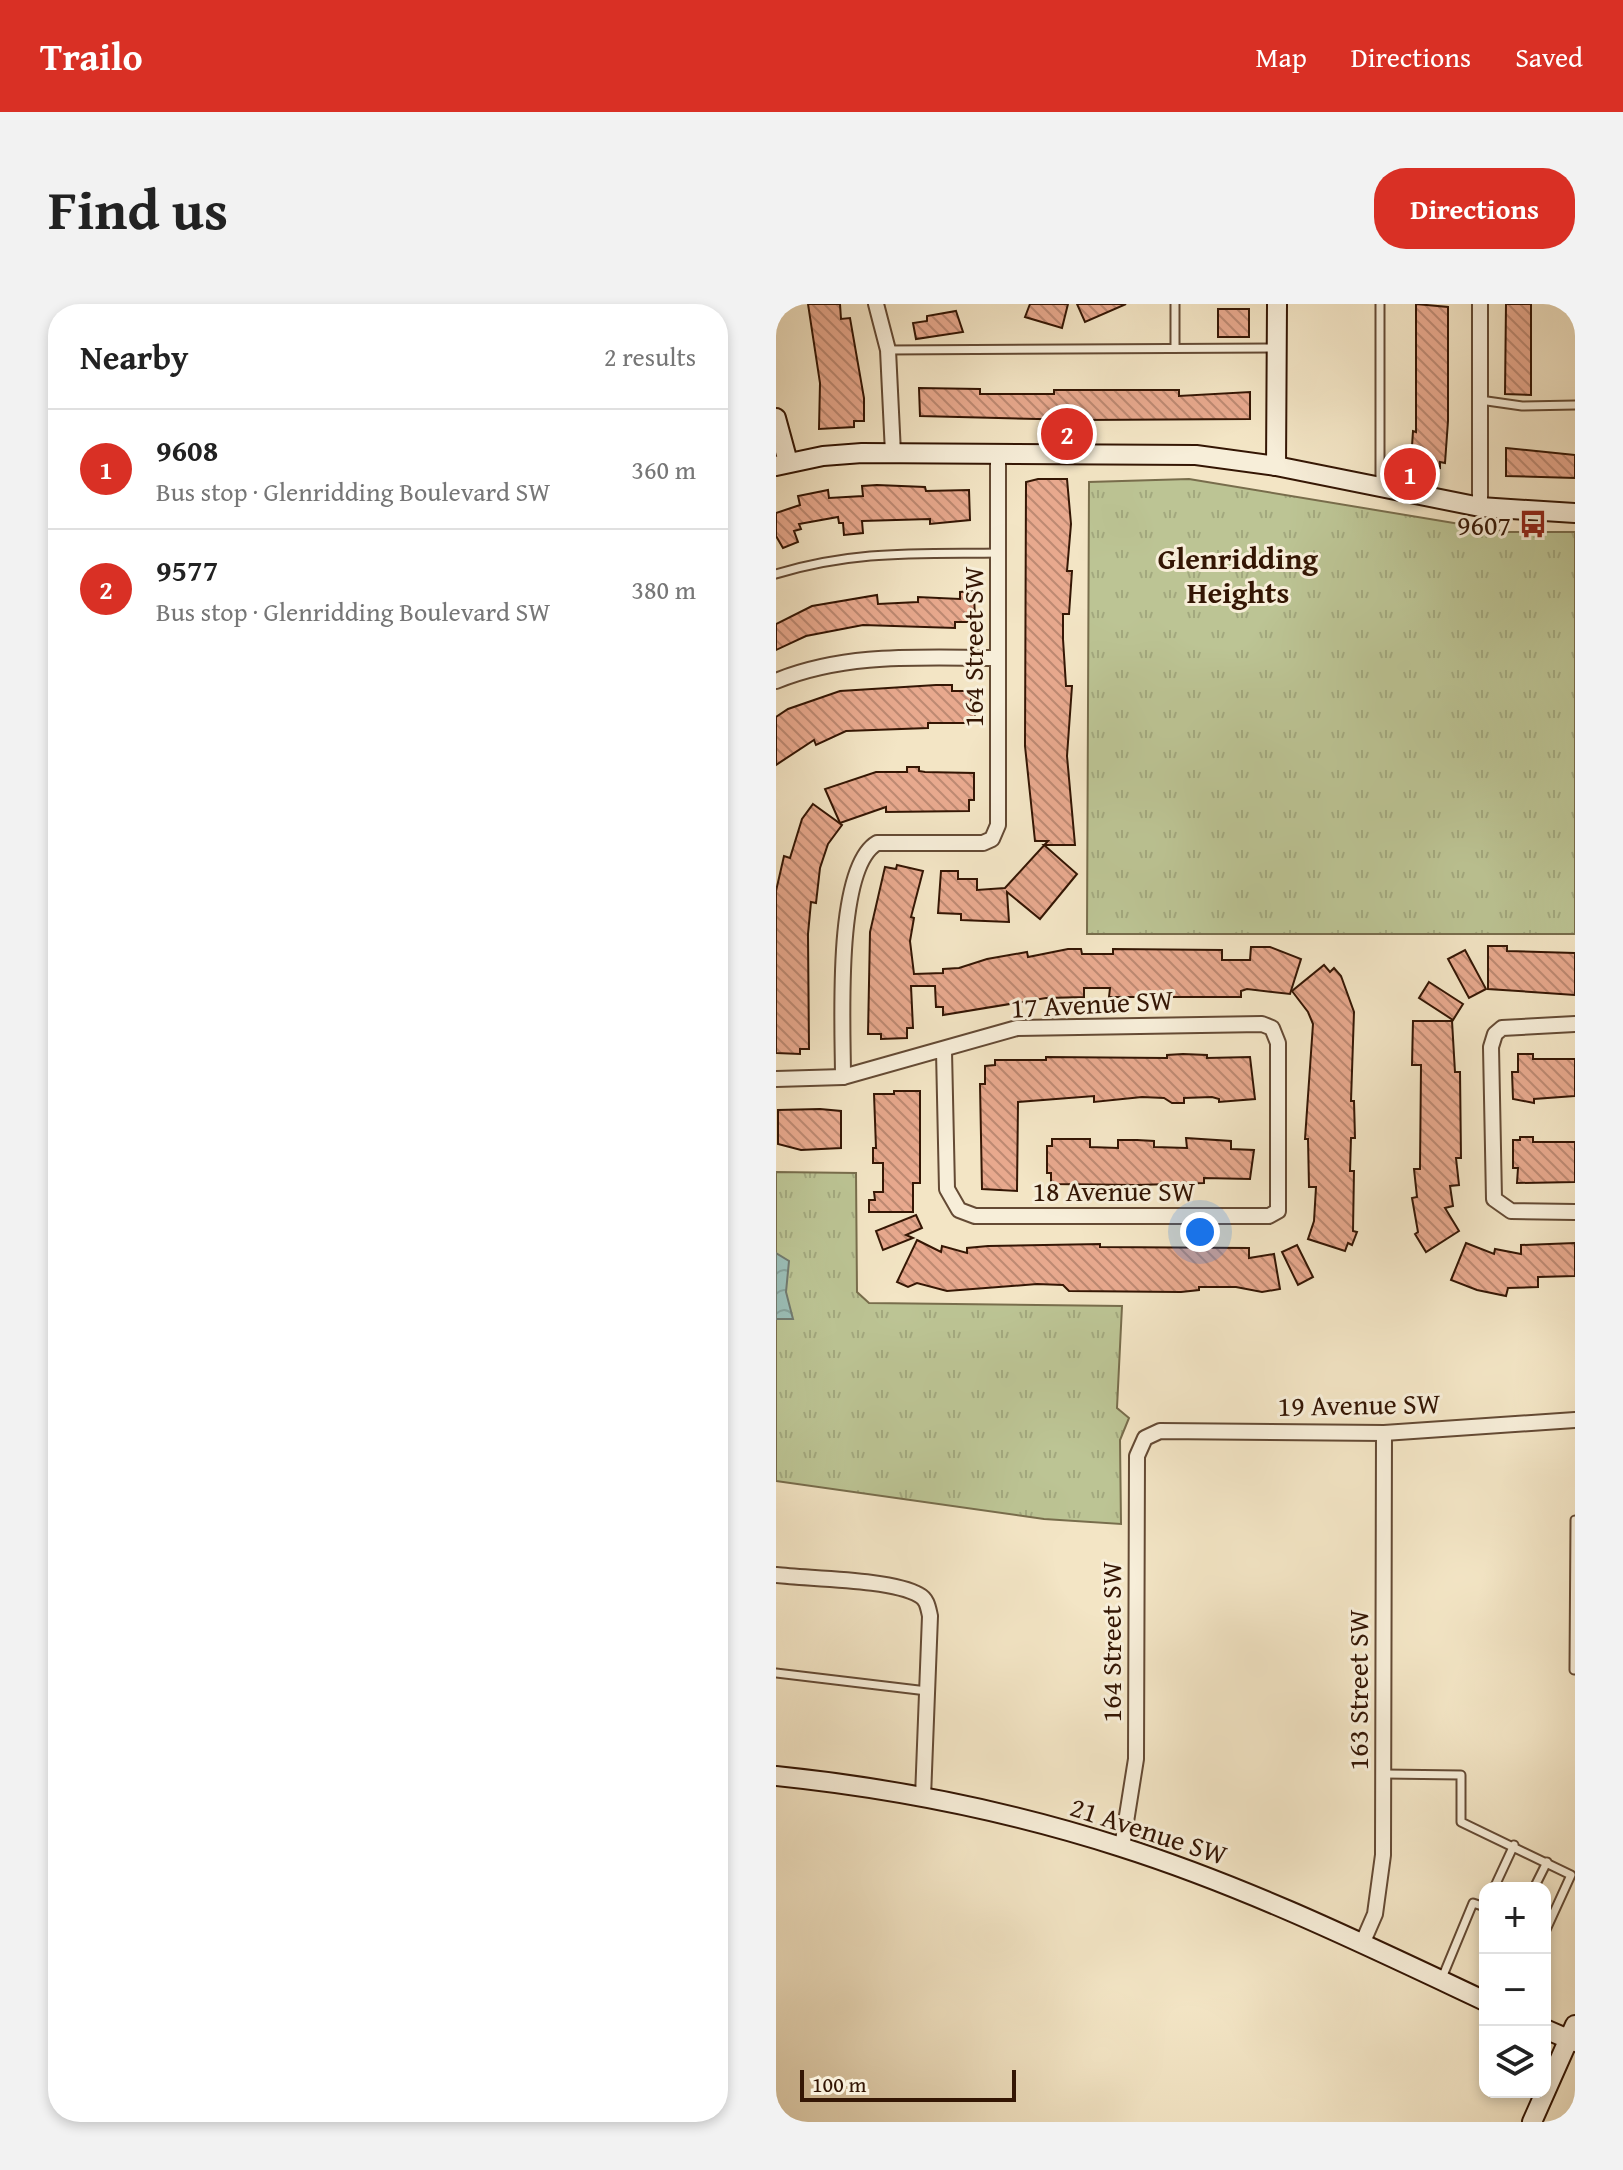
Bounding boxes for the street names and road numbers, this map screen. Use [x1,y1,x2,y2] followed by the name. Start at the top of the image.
[952,566,993,728] street label: 164 Street SW
[1010,978,1175,1028] street label: 17 Avenue SW
[1033,1170,1196,1211] street label: 18 Avenue SW
[1277,1382,1441,1426] street label: 19 Avenue SW
[1090,1561,1131,1723] street label: 164 Street SW
[1337,1609,1378,1771] street label: 163 Street SW
[1065,1785,1233,1875] street label: 21 Avenue SW

